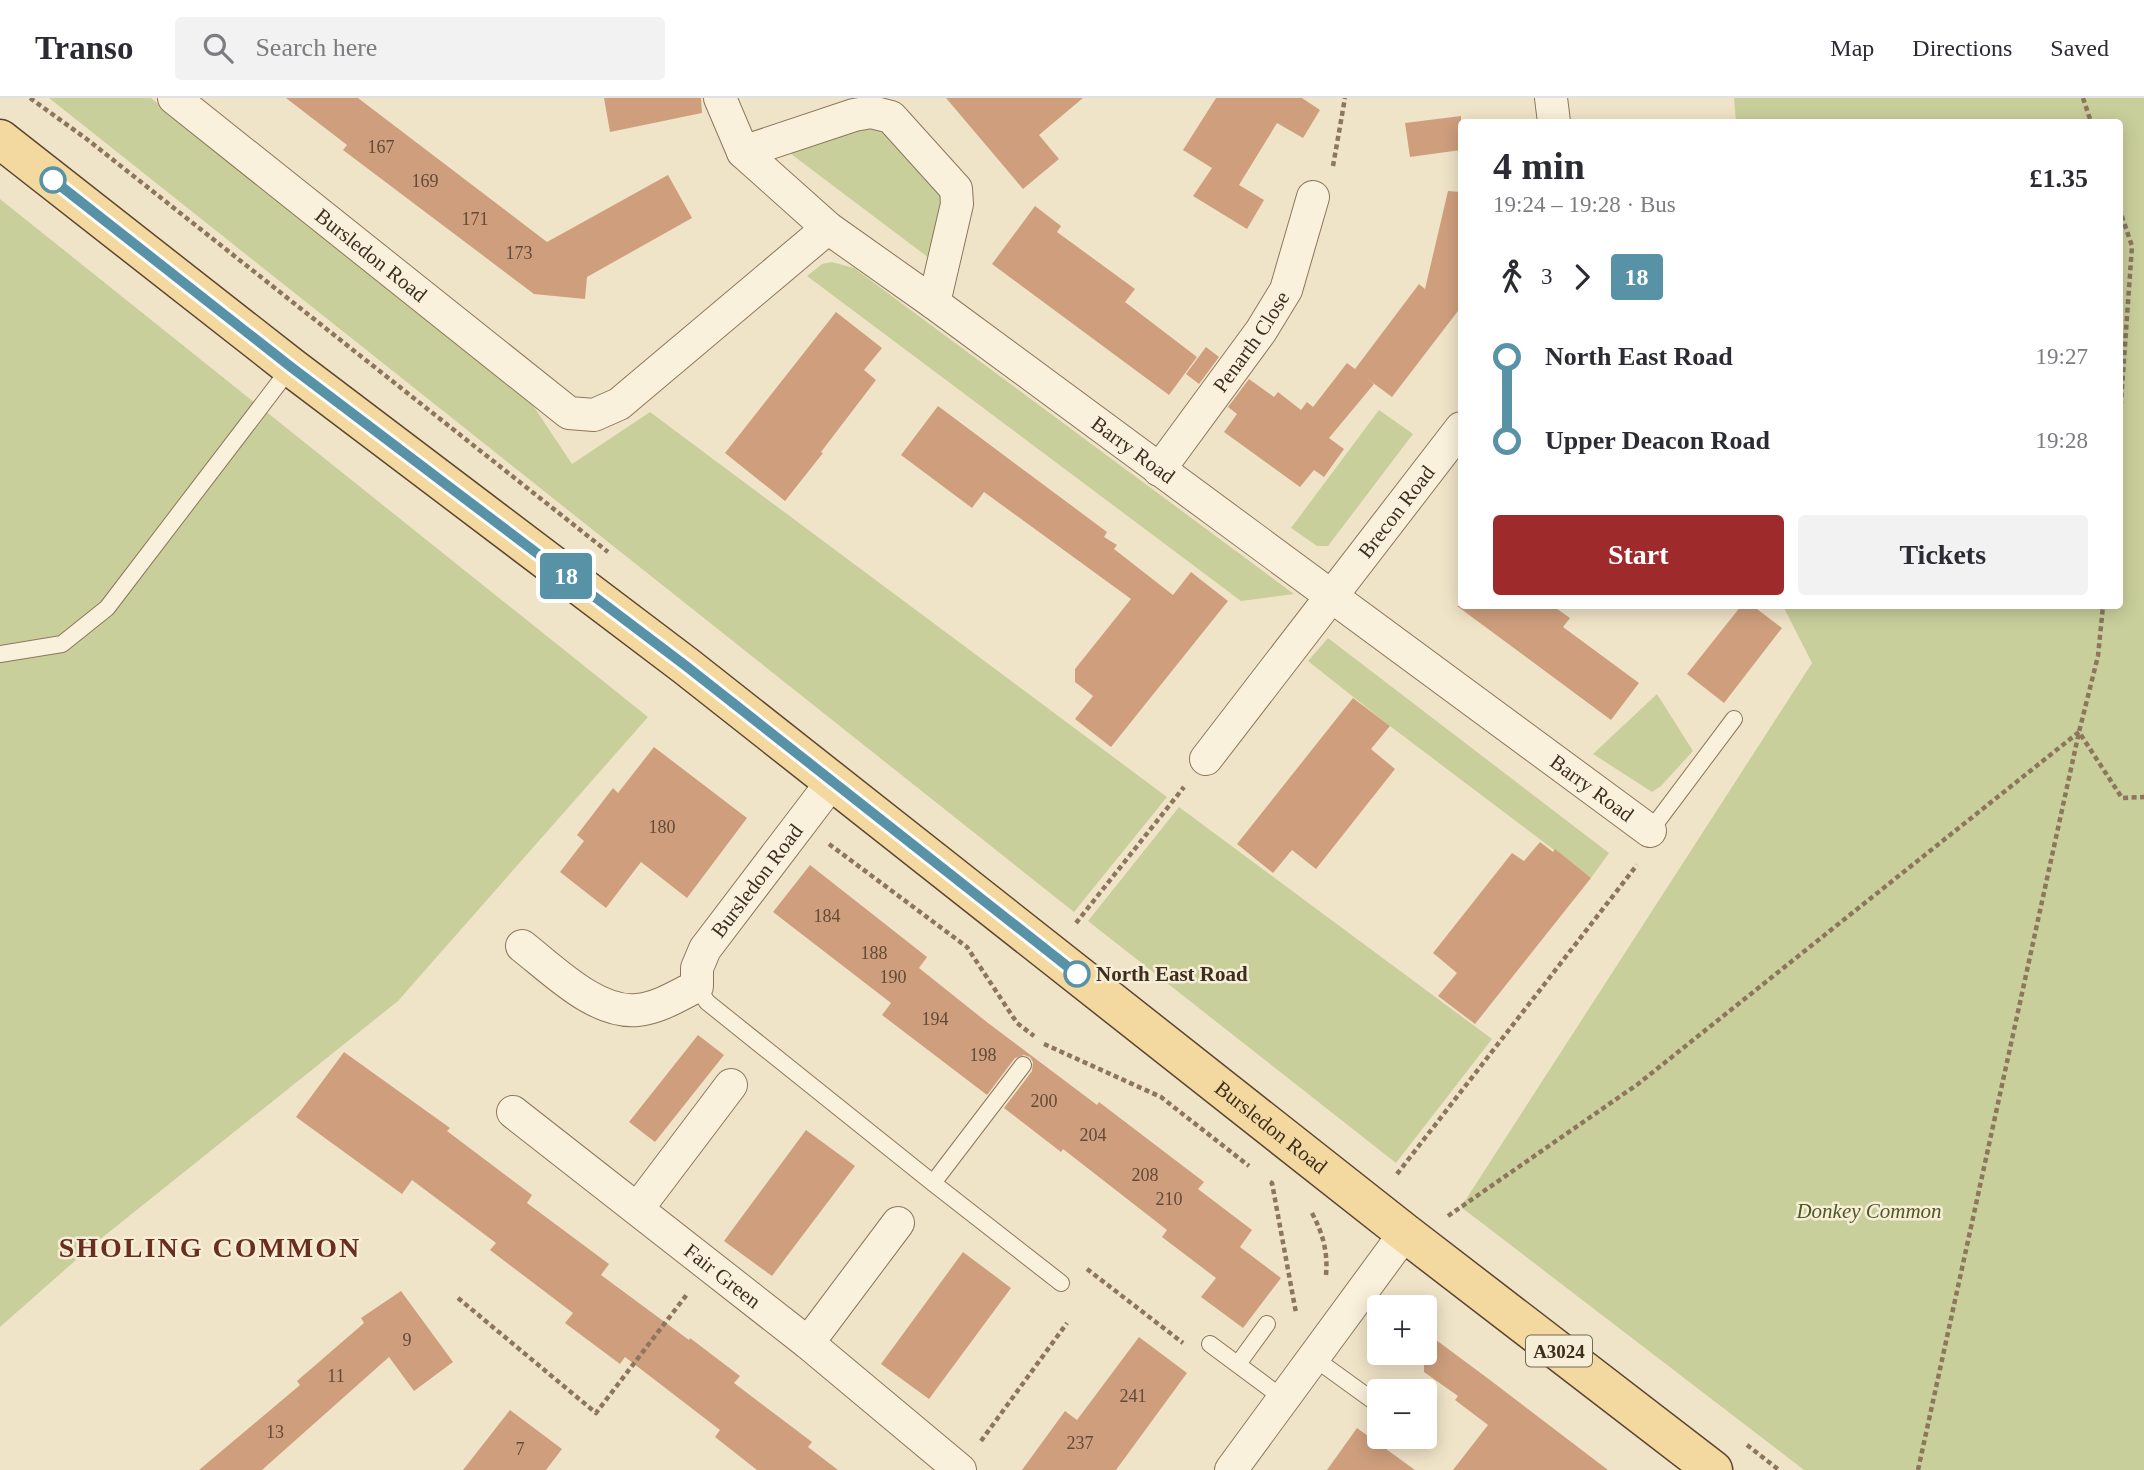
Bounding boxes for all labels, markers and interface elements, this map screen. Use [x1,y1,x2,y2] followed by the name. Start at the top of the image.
[175,17,665,80] search box
[199,29,237,67] icon: search
[35,30,133,66] text: Transo
[255,33,377,62] text: Search here
[1830,35,1874,61] text: Map
[1912,35,2012,61] text: Directions
[2050,35,2109,61] text: Saved
[368,137,395,157] house number: 167
[1493,145,1585,187] text: 4 min
[2030,164,2088,193] text: £1.35
[40,167,66,193] unlabelled marker
[412,171,439,191] house number: 169
[1493,192,1676,217] text: 19:24 – 19:28 · Bus
[310,203,432,307] street label: Bursledon Road
[462,209,489,229] house number: 171
[506,243,533,263] house number: 173
[1493,258,1531,296] icon: walk
[1563,258,1601,296] icon: forward
[1541,264,1553,289] text: 3
[1625,264,1649,290] text: 18
[1208,287,1294,397] street label: Penarth Close
[1545,342,1733,371] text: North East Road
[2036,344,2088,369] text: 19:27
[1087,411,1180,489] street label: Barry Road
[1545,426,1770,455] text: Upper Deacon Road
[2036,428,2088,453] text: 19:28
[1353,460,1440,563] street label: Brecon Road
[1493,515,1784,595] button: Start
[1798,515,2088,595] button: Tickets
[534,553,598,599] line badge: 18
[554,563,578,589] text: 18
[1546,750,1639,827] street label: Barry Road
[649,817,676,837] house number: 180
[706,819,808,942] street label: Bursledon Road
[814,906,841,926] house number: 184
[861,943,888,963] house number: 188
[1064,961,1090,987] marker: North East Road
[1096,962,1248,986] place label: North East Road
[880,967,907,987] house number: 190
[922,1009,949,1029] house number: 194
[970,1045,997,1065] house number: 198
[1210,1076,1332,1179] street label: Bursledon Road
[1031,1091,1058,1111] house number: 200
[1080,1125,1107,1145] house number: 204
[1132,1165,1159,1185] house number: 208
[1156,1189,1183,1209] house number: 210
[1795,1199,1942,1223] park label: Donkey Common
[59,1232,361,1263] district label: SHOLING COMMON
[679,1239,766,1314] street label: Fair Green
[1367,1295,1437,1449] map controls
[1367,1295,1437,1365] button: +
[403,1330,412,1350] house number: 9
[1526,1336,1592,1366] road number: A3024
[327,1366,345,1386] house number: 11
[1367,1379,1437,1449] button: −
[1120,1386,1147,1406] house number: 241
[266,1422,284,1442] house number: 13
[1067,1433,1094,1453] house number: 237
[516,1439,525,1459] house number: 7

